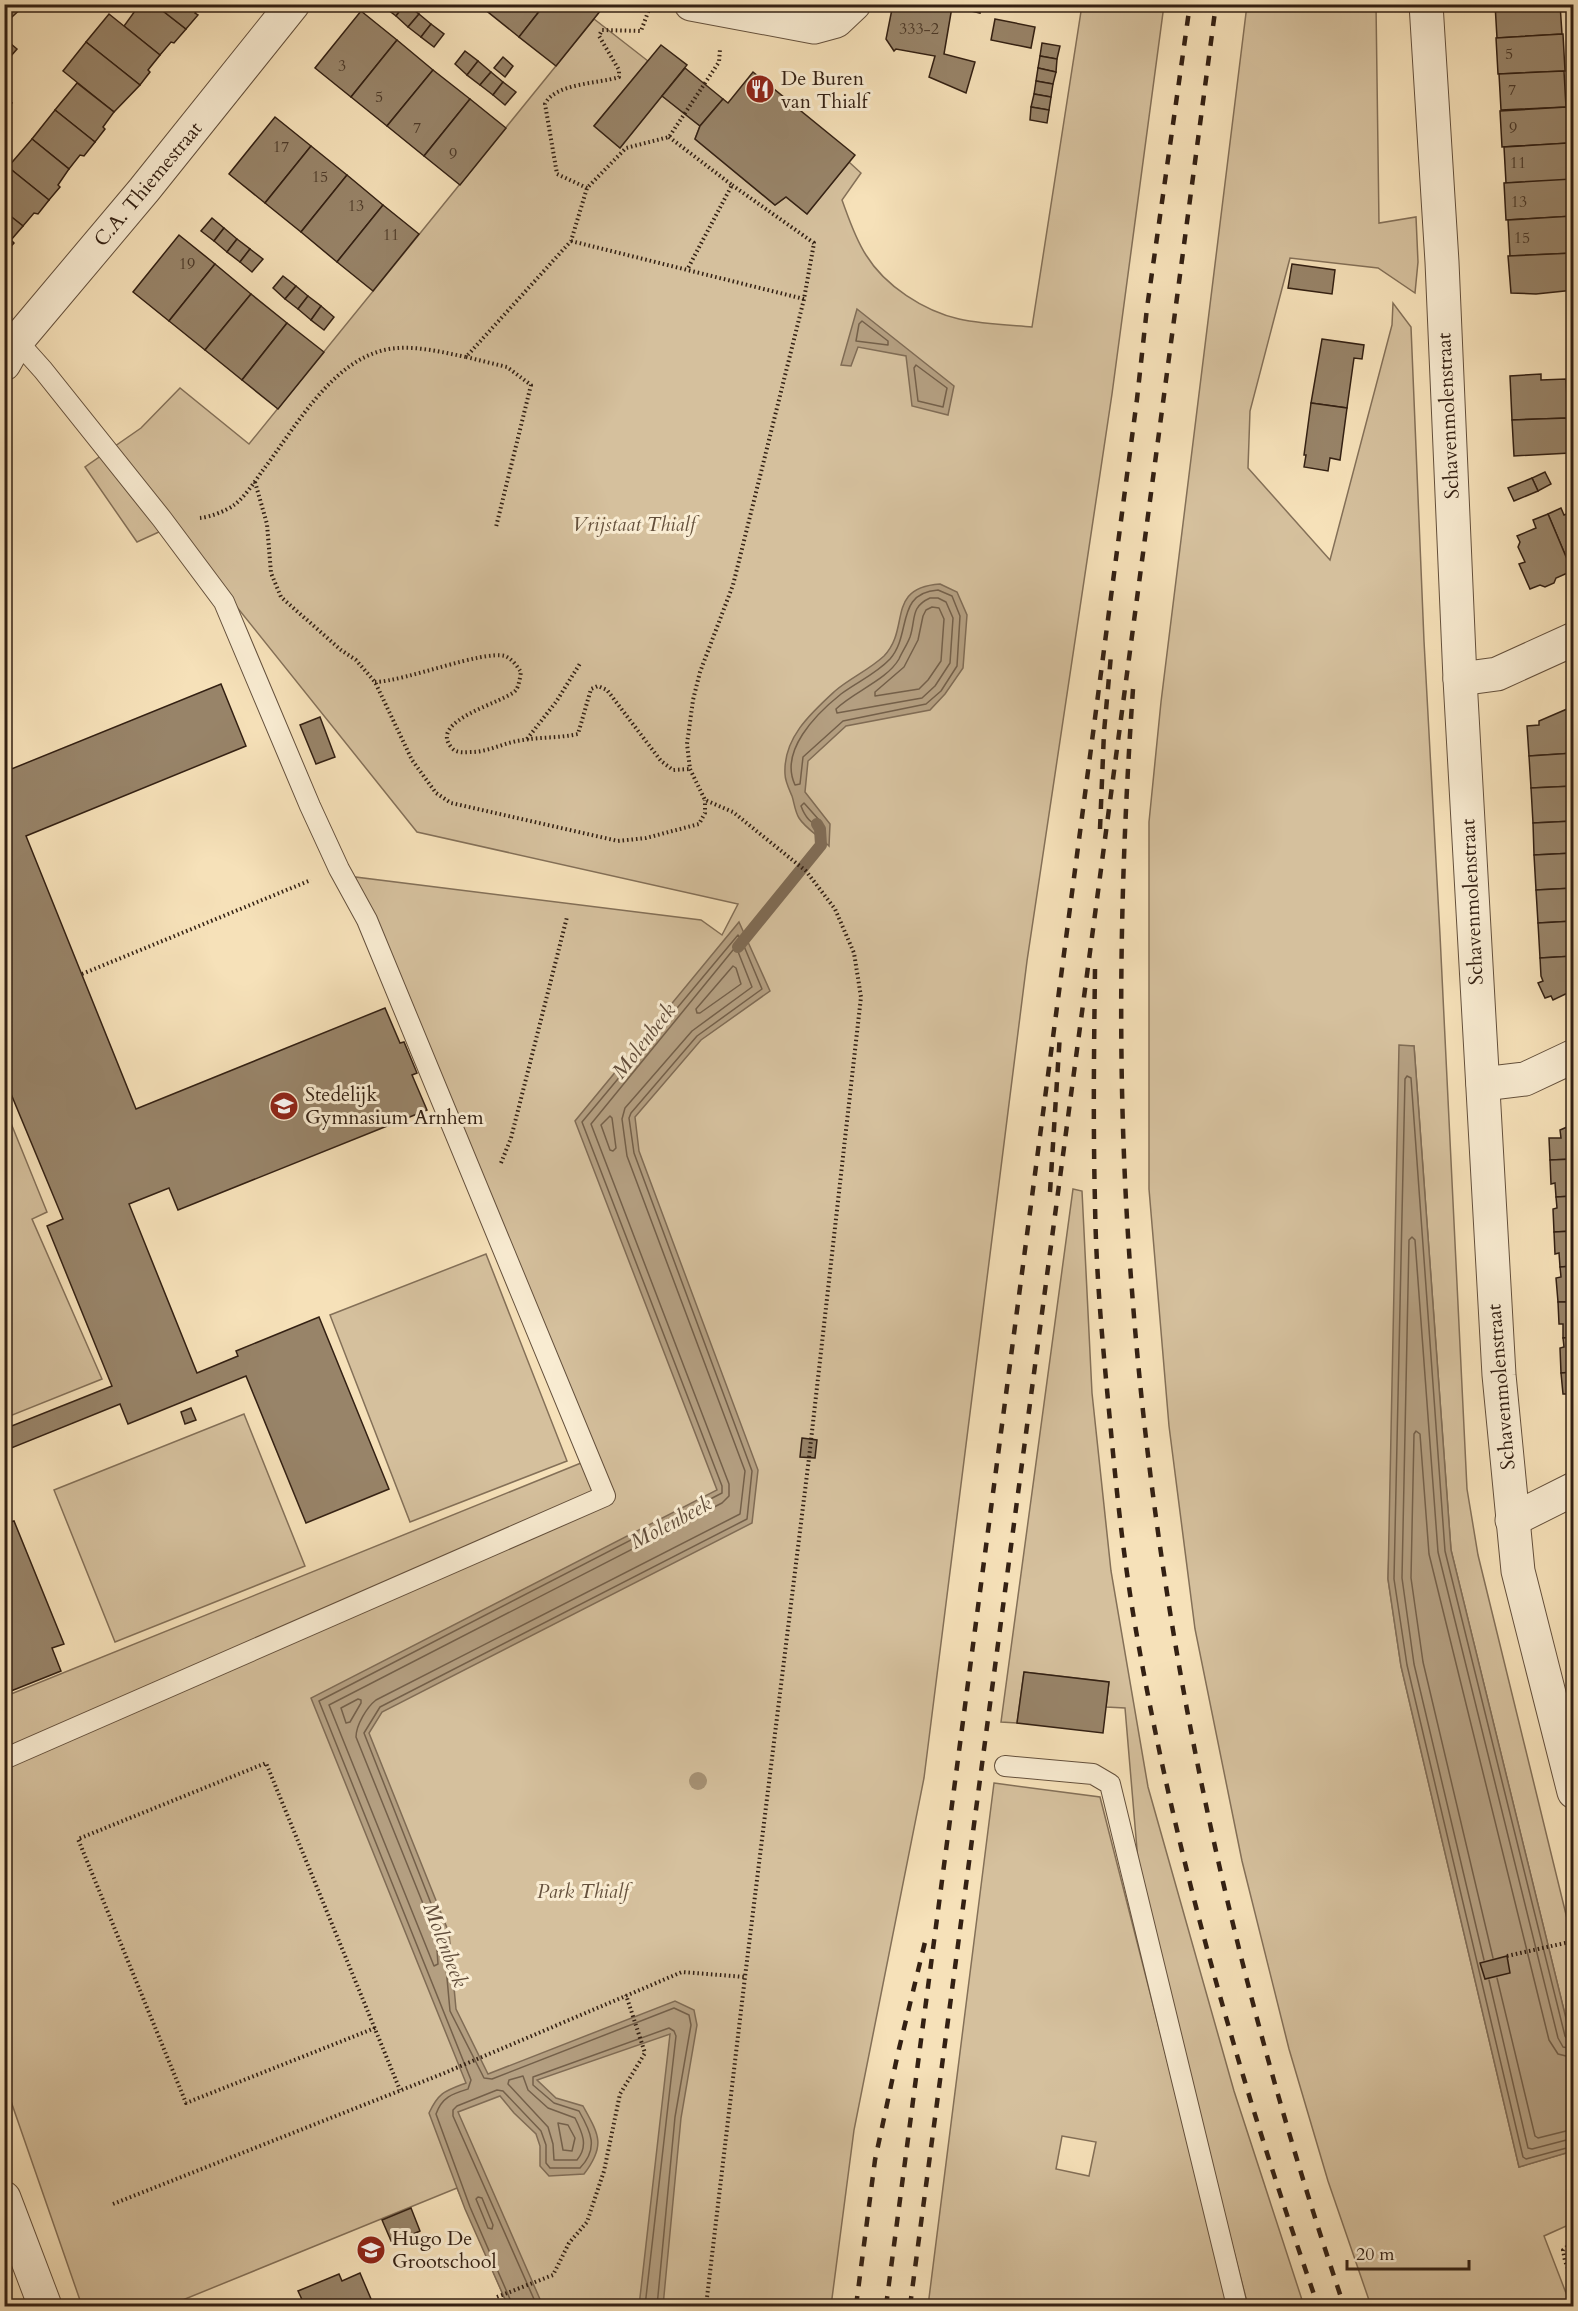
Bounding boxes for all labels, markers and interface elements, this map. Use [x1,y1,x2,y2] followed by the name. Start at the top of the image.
[899,18,939,40] house number: 333-2
[1505,43,1513,65] house number: 5
[338,55,346,77] house number: 3
[781,65,870,115] place label: De Buren van Thialf
[744,73,776,105] restaurant icon: De Buren van Thialf
[1508,79,1516,101] house number: 7
[375,86,383,108] house number: 5
[88,115,209,252] street label: C.A. Thiemestraat
[413,117,421,139] house number: 7
[1509,117,1517,139] house number: 9
[273,136,289,158] house number: 17
[449,143,457,165] house number: 9
[1510,152,1526,174] house number: 11
[312,166,328,188] house number: 15
[1511,191,1527,213] house number: 13
[348,195,364,217] house number: 13
[383,224,399,246] house number: 11
[1514,227,1530,249] house number: 15
[179,253,195,275] house number: 19
[1430,331,1466,500] street label: Schavenmolenstraat
[572,511,700,538] park label: Vrijstaat Thialf
[1454,817,1490,986] street label: Schavenmolenstraat
[605,997,683,1085] water label: Molenbeek
[305,1081,484,1131] place label: Stedelijk Gymnasium Arnhem
[268,1090,300,1122] school or university icon: Stedelijk Gymnasium Arnhem
[1480,1302,1522,1471] street label: Schavenmolenstraat
[625,1489,718,1557] water label: Molenbeek
[537,1878,633,1905] park label: Park Thialf
[416,1898,475,1992] water label: Molenbeek
[392,2225,497,2275] place label: Hugo De Grootschool
[1347,2233,1468,2271] scale bar
[355,2234,387,2266] school or university icon: Hugo De Grootschool
[1356,2242,1395,2267] text: 20 m

